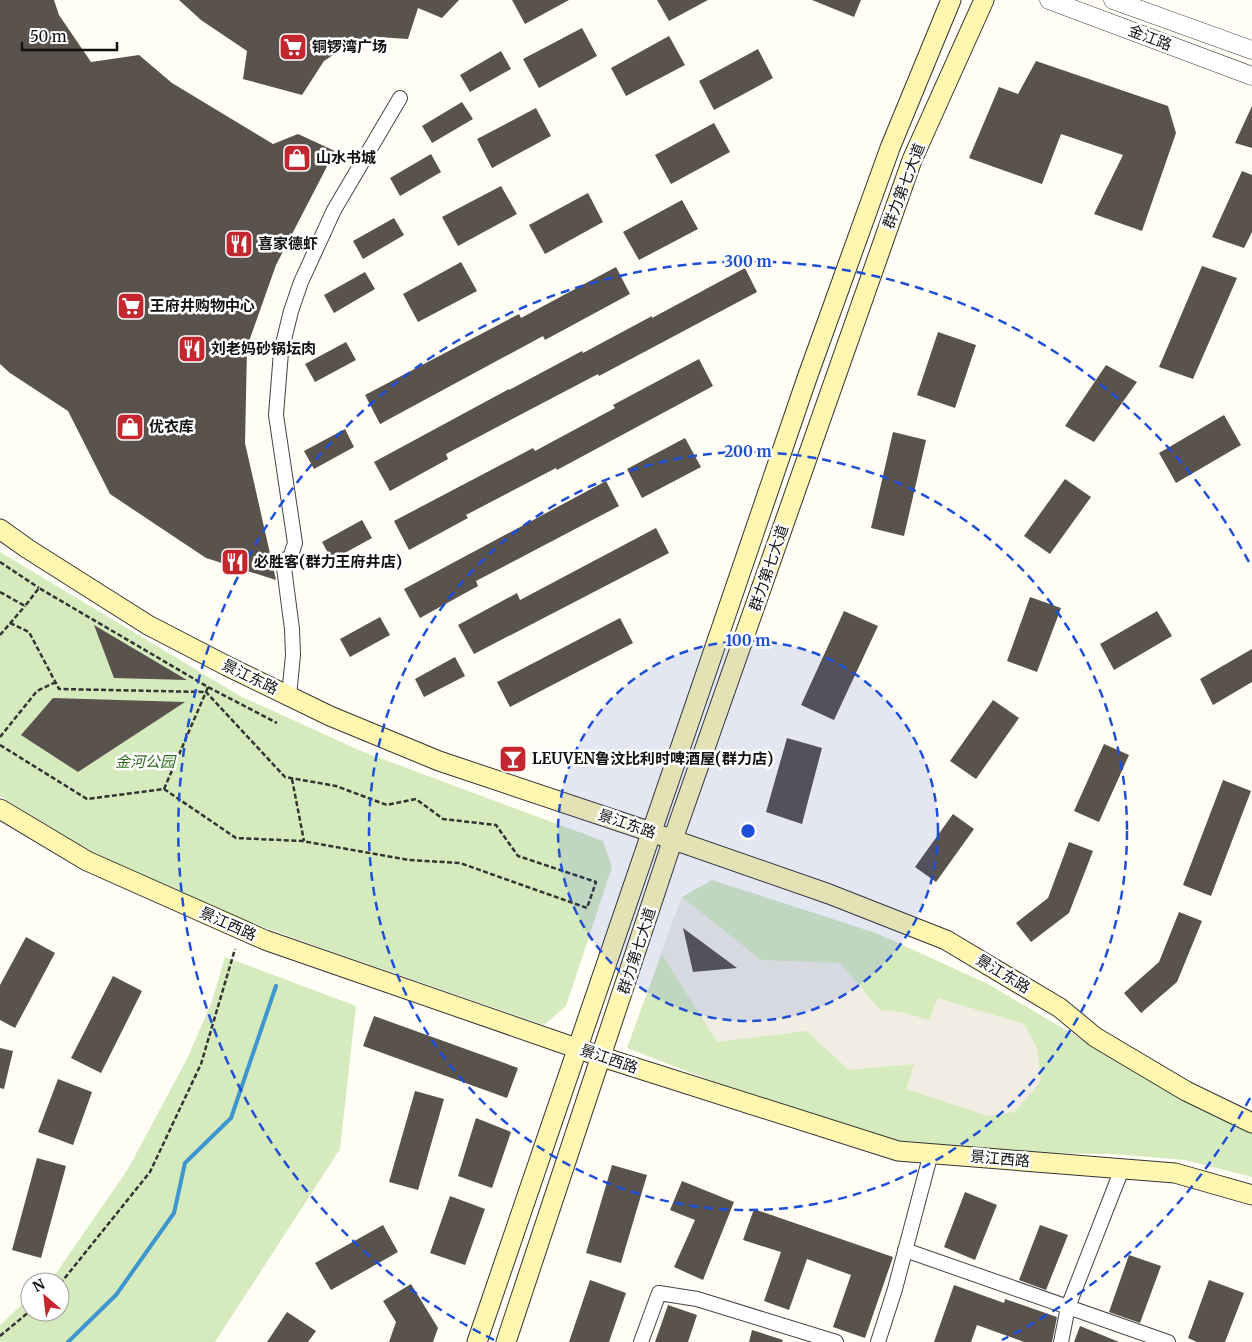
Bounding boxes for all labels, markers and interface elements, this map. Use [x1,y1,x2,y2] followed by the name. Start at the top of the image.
[22,20,118,52] scale bar
[1126,21,1175,54] street label: 金江路
[30,27,67,46] text: 50 m
[278,32,308,62] supermarket icon: 铜锣湾广场
[312,37,387,56] place label: 铜锣湾广场
[879,140,929,231] street label: 群力第七大道
[282,143,312,173] shop icon: 山水书城
[316,148,376,167] place label: 山水书城
[224,229,254,259] restaurant icon: 喜家德虾
[258,234,318,253] place label: 喜家德虾
[724,252,772,271] text: 300 m
[116,291,146,321] supermarket icon: 王府井购物中心
[150,296,255,315] place label: 王府井购物中心
[177,334,207,364] restaurant icon: 刘老妈砂锅坛肉
[211,339,316,358] place label: 刘老妈砂锅坛肉
[115,412,145,442] shop icon: 优衣库
[149,417,194,436] place label: 优衣库
[724,442,772,461] text: 200 m
[745,522,792,613] street label: 群力第七大道
[220,547,250,577] restaurant icon: 必胜客(群力王府井店)
[254,552,402,571] place label: 必胜客(群力王府井店)
[726,631,770,650] text: 100 m
[219,655,281,698] street label: 景江东路
[498,744,528,774] bar icon: LEUVEN鲁汶比利时啤酒屋(群力店)
[532,749,773,768] place label: LEUVEN鲁汶比利时啤酒屋(群力店)
[115,752,177,771] park label: 金河公园
[596,805,659,842] street label: 景江东路
[739,822,757,840] centre of rings
[197,903,259,944] street label: 景江西路
[614,905,659,997] street label: 群力第七大道
[973,950,1034,997] street label: 景江东路
[578,1040,641,1077] street label: 景江西路
[969,1146,1031,1171] street label: 景江西路
[20,1272,70,1322] north arrow
[30,1275,48,1296] text: N

